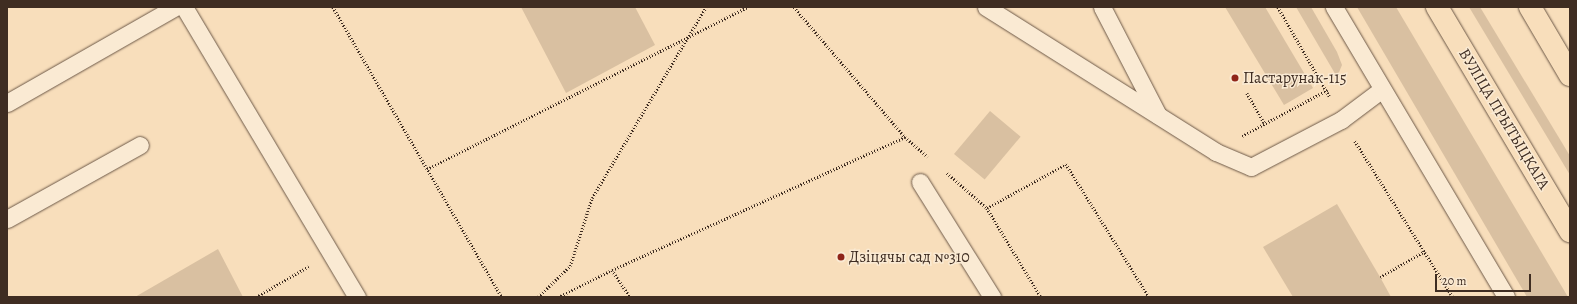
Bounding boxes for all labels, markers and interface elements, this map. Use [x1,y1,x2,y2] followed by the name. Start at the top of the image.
[1454,45,1554,193] street label: ВУЛІЦА ПРЫТЫЦКАГА
[1243,68,1347,88] place label: Пастарунак-115
[1230,73,1240,83] marker: Пастарунак-115
[849,247,970,267] place label: Дзіцячы сад №310
[836,252,846,262] marker: Дзіцячы сад №310
[1437,266,1533,292] scale bar
[1442,273,1466,289] text: 20 m

